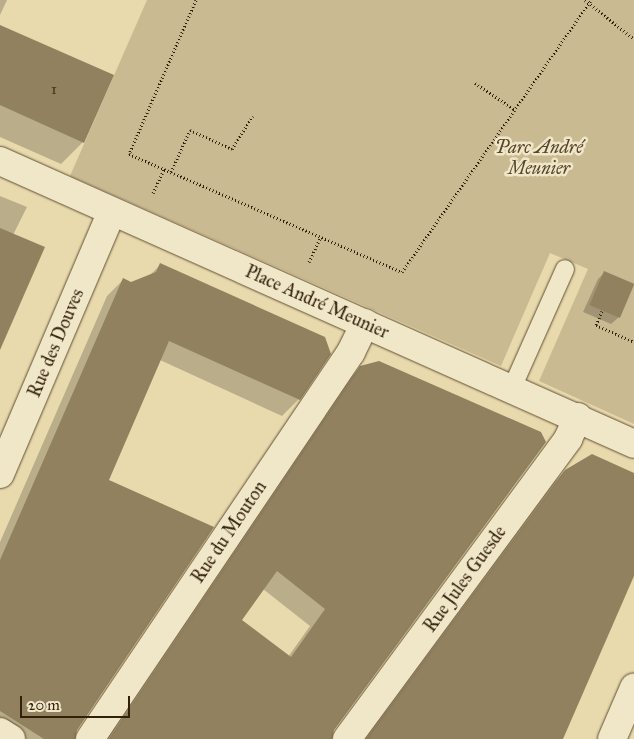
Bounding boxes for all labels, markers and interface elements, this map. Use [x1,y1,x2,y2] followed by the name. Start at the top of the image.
[51,81,57,99] house number: 1
[495,137,583,180] park label: Parc André Meunier
[242,261,392,343] street label: Place André Meunier
[23,285,89,401] street label: Rue des Douves
[187,477,271,587] street label: Rue du Mouton
[419,522,511,636] street label: Rue Jules Guesde
[22,686,132,718] scale bar
[28,696,60,714] text: 20 m

